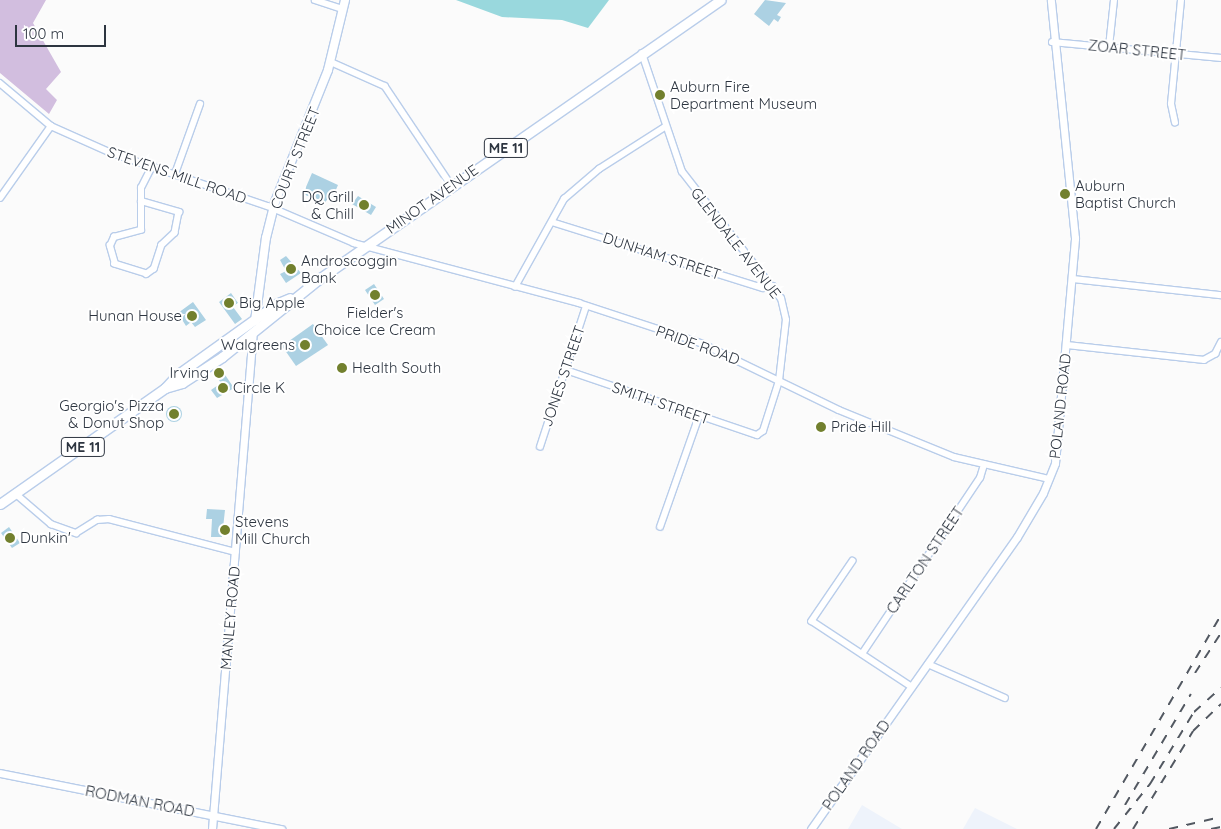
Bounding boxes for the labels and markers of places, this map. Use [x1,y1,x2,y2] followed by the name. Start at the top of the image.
[670,77,817,112] place label: Auburn Fire Department Museum
[654,89,666,101] marker: Auburn Fire Department Museum
[1075,176,1176,211] place label: Auburn Baptist Church
[301,187,354,222] place label: DQ Grill & Chill
[1059,188,1071,200] marker: Auburn Baptist Church
[358,199,370,211] marker: DQ Grill & Chill
[301,251,397,286] place label: Androscoggin Bank
[285,263,297,275] marker: Androscoggin Bank
[369,289,381,301] marker: Fielder's Choice Ice Cream
[239,294,305,312] place label: Big Apple
[223,297,235,309] marker: Big Apple
[314,303,436,338] place label: Fielder's Choice Ice Cream
[88,307,182,325] place label: Hunan House
[186,310,198,322] marker: Hunan House
[221,336,295,354] place label: Walgreens
[299,339,311,351] marker: Walgreens
[352,359,441,377] place label: Health South
[336,362,348,374] marker: Health South
[170,364,209,382] place label: Irving
[213,367,225,379] marker: Irving
[233,379,285,397] place label: Circle K
[217,382,229,394] marker: Circle K
[59,396,164,431] place label: Georgio's Pizza & Donut Shop
[168,408,180,420] marker: Georgio's Pizza & Donut Shop
[831,418,891,436] place label: Pride Hill
[815,421,827,433] marker: Pride Hill
[235,512,310,547] place label: Stevens Mill Church
[219,524,231,536] marker: Stevens Mill Church
[20,529,71,547] place label: Dunkin'
[4,532,16,544] marker: Dunkin'

